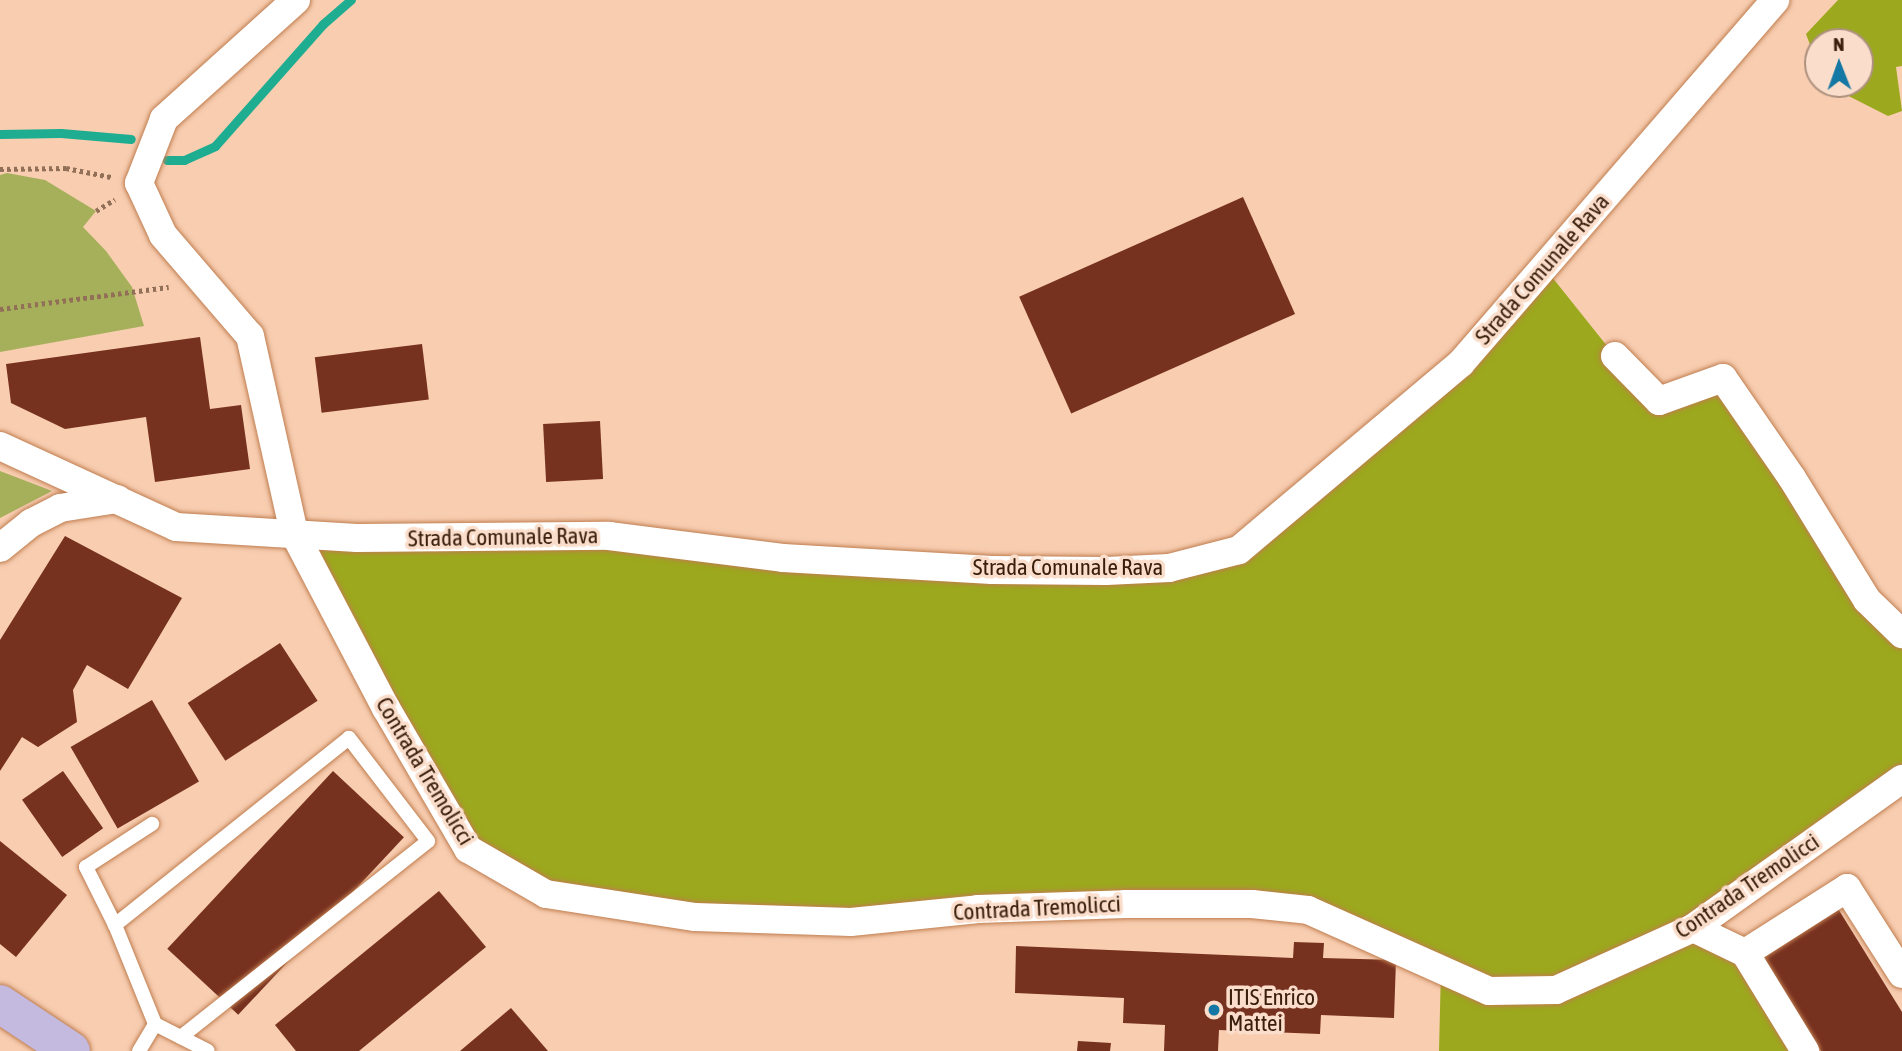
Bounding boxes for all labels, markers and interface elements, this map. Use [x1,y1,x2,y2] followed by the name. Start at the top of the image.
[1804,28,1874,98] north arrow
[1833,33,1844,55] text: N
[1469,188,1615,350] street label: Strada Comunale Rava
[408,522,598,552] street label: Strada Comunale Rava
[973,553,1163,581] street label: Strada Comunale Rava
[370,692,480,850] street label: Contrada Tremolicci
[1670,828,1824,944] street label: Contrada Tremolicci
[953,890,1121,926] street label: Contrada Tremolicci
[1228,983,1315,1037] place label: ITIS Enrico Mattei
[1206,1002,1222,1018] marker: ITIS Enrico Mattei

